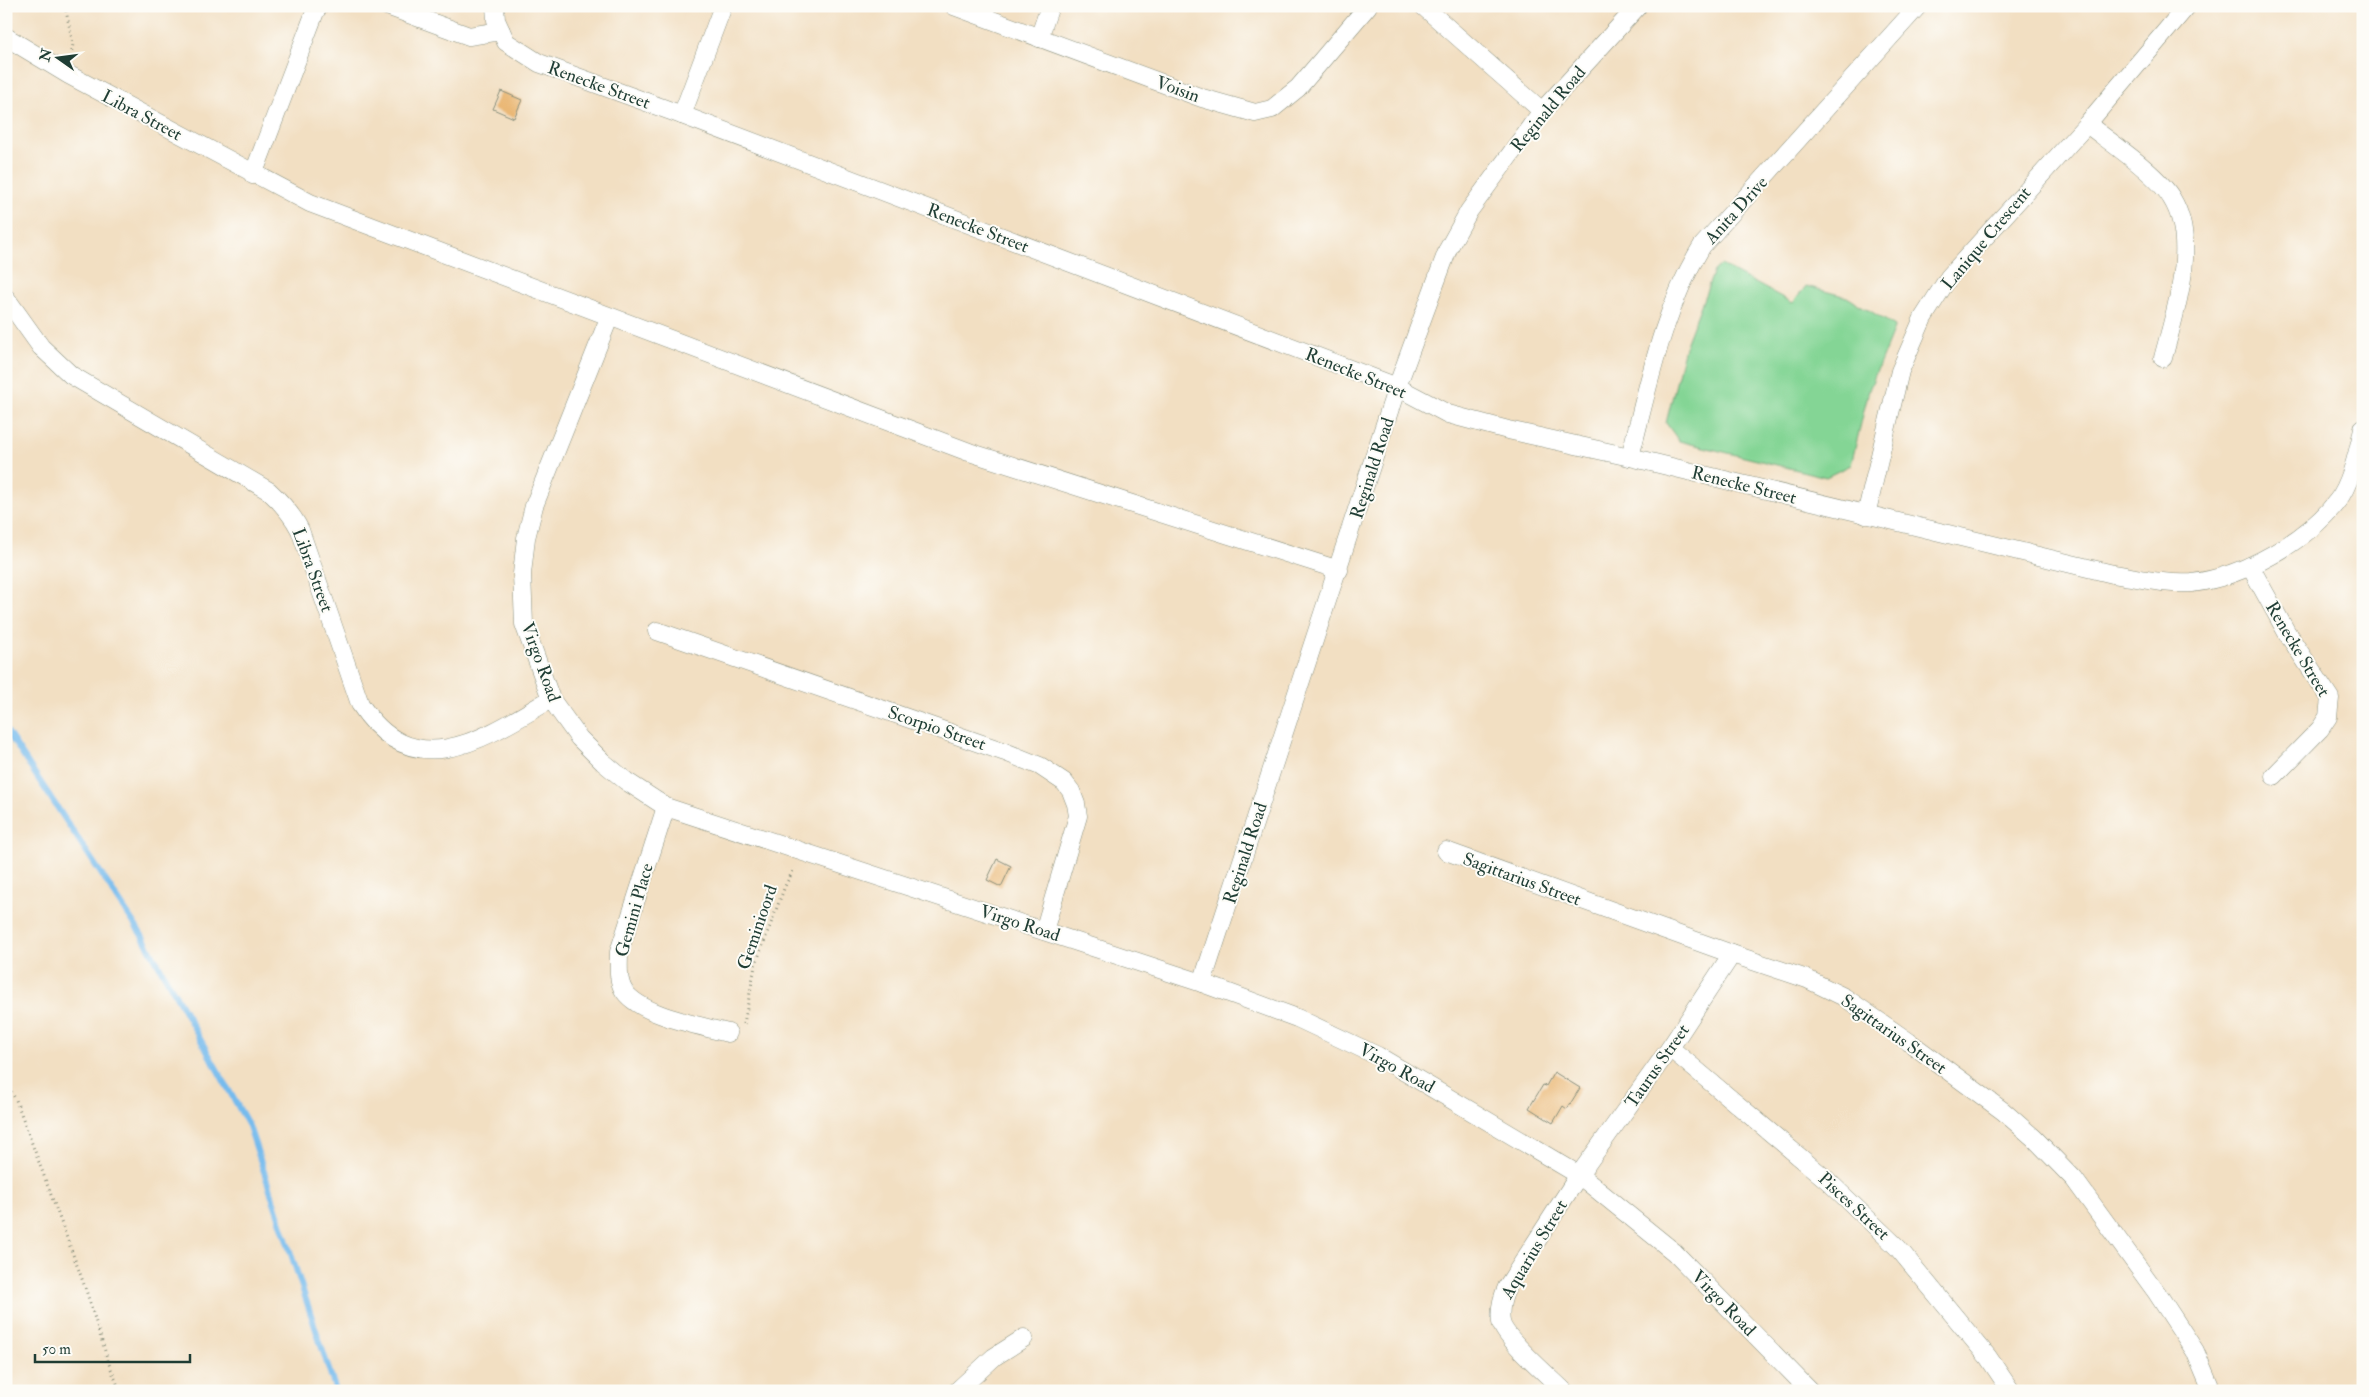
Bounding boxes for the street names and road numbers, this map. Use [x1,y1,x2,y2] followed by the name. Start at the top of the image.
[544,56,653,115] street label: Renecke Street
[1506,61,1591,157] street label: Reginald Road
[1153,71,1203,108] street label: Voisin
[98,85,186,146] street label: Libra Street
[1699,171,1773,250] street label: Anita Drive
[1937,182,2036,295] street label: Lanique Crescent
[924,198,1032,258] street label: Renecke Street
[1302,343,1410,404] street label: Renecke Street
[1345,414,1400,522] street label: Reginald Road
[1689,461,1799,510] street label: Renecke Street
[287,525,338,616] street label: Libra Street
[2260,597,2335,701] street label: Renecke Street
[516,619,566,705] street label: Virgo Road
[885,701,989,756] street label: Scorpio Street
[1218,799,1273,907] street label: Reginald Road
[1460,847,1584,912] street label: Sagittarius Street
[610,860,659,960] street label: Gemini Place
[732,882,783,973] street label: Geminioord
[977,900,1063,947] street label: Virgo Road
[1836,989,1951,1080] street label: Sagittarius Street
[1620,1020,1695,1113] street label: Taurus Street
[1355,1038,1439,1099] street label: Virgo Road
[1813,1167,1894,1245] street label: Pisces Street
[1495,1195,1573,1304] street label: Aquarius Street
[1687,1265,1761,1341] street label: Virgo Road

